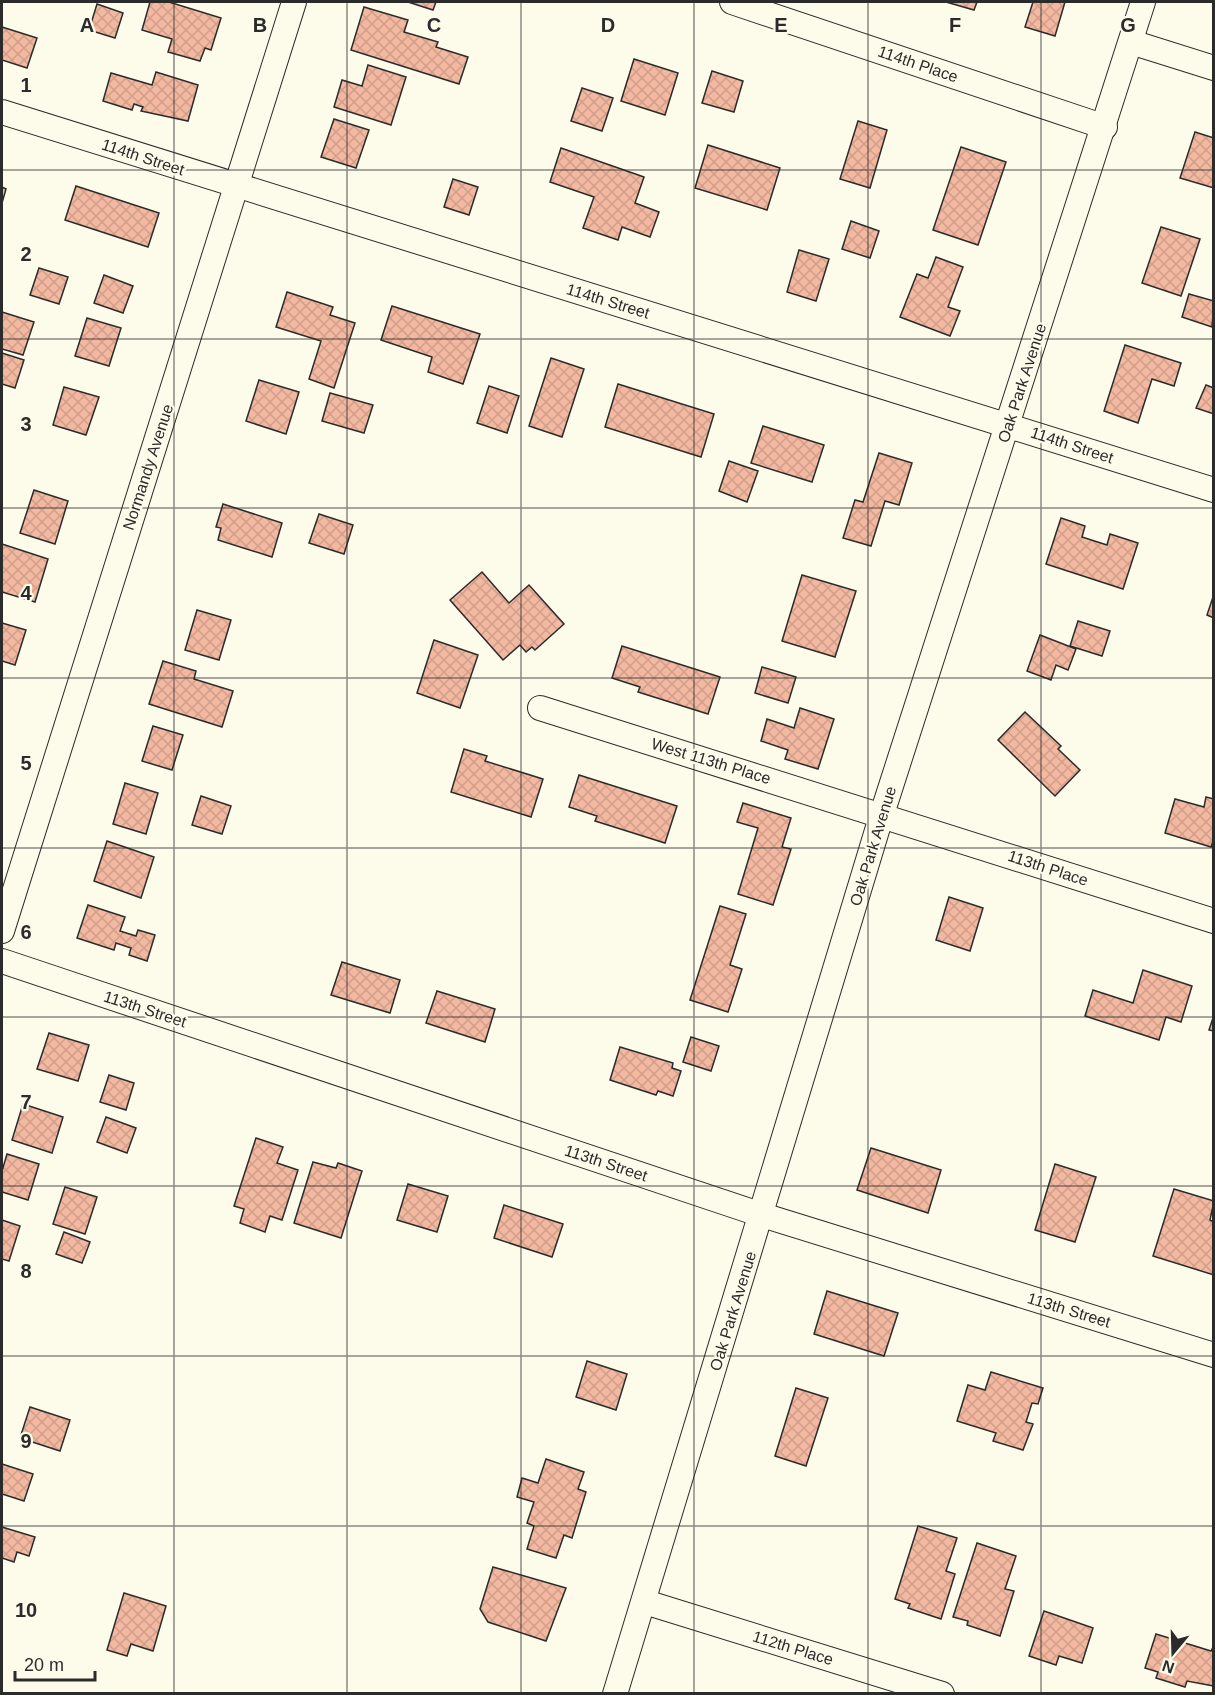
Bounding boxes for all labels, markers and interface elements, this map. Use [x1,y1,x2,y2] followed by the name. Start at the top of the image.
[80,14,94,36] text: A
[253,14,267,36] text: B
[427,14,441,36] text: C
[601,14,615,36] text: D
[774,14,788,36] text: E
[949,14,961,36] text: F
[1120,14,1136,36] text: G
[876,42,960,86] street label: 114th Place
[20,74,32,96] text: 1
[99,136,187,179] street label: 114th Street
[20,243,32,265] text: 2
[564,280,652,322] street label: 114th Street
[995,321,1049,445] street label: Oak Park Avenue
[120,402,176,532] street label: Normandy Avenue
[20,413,32,435] text: 3
[1028,424,1116,467] street label: 114th Street
[20,582,32,604] text: 4
[649,735,773,787] street label: West 113th Place
[20,752,32,774] text: 5
[847,784,899,908] street label: Oak Park Avenue
[1006,847,1090,889] street label: 113th Place
[20,921,32,943] text: 6
[101,988,189,1031] street label: 113th Street
[20,1091,32,1113] text: 7
[562,1142,650,1185] street label: 113th Street
[707,1249,759,1373] street label: Oak Park Avenue
[20,1260,32,1282] text: 8
[1025,1289,1113,1331] street label: 113th Street
[20,1430,32,1452] text: 9
[15,1599,37,1621] text: 10
[1143,1623,1203,1683] north arrow
[751,1628,835,1668] street label: 112th Place
[15,1644,94,1682] scale bar
[24,1655,64,1675] text: 20 m
[1160,1657,1177,1677] text: N

